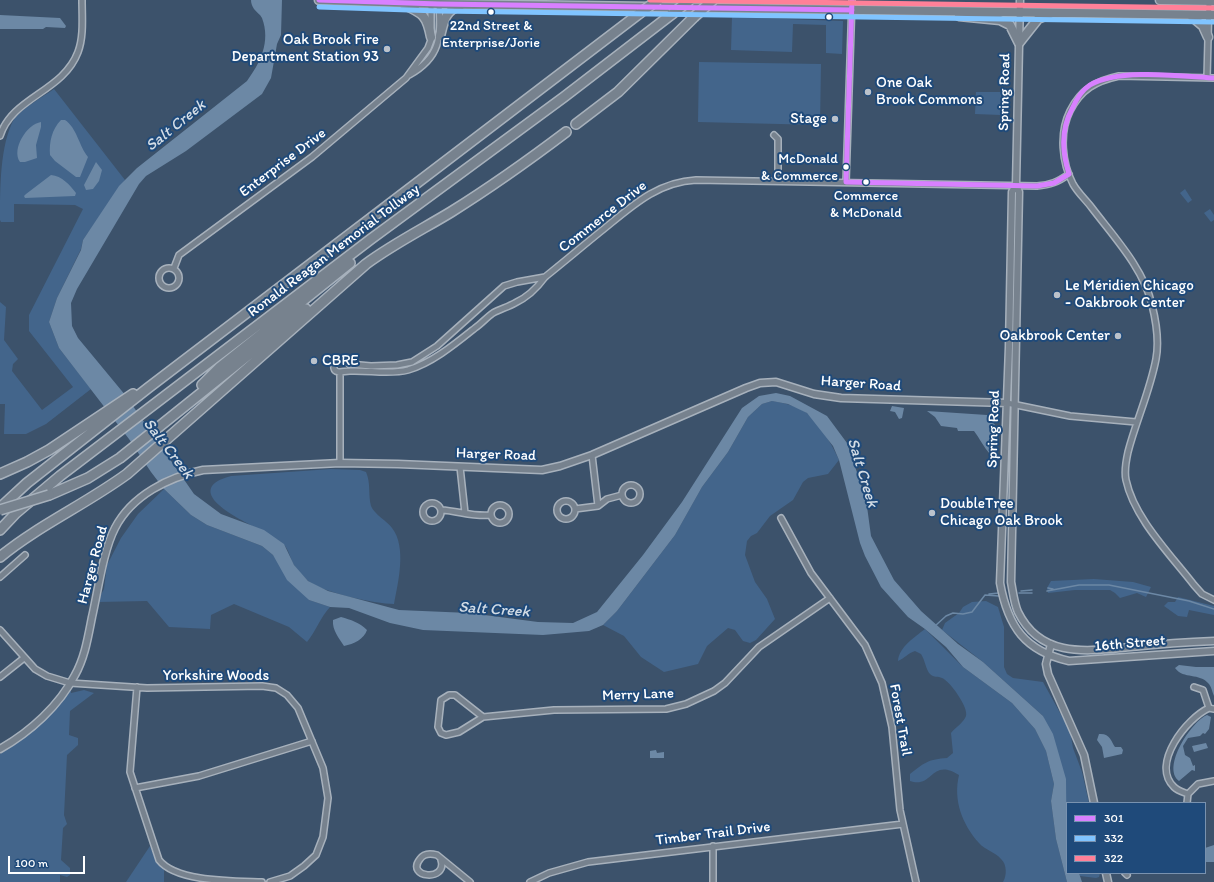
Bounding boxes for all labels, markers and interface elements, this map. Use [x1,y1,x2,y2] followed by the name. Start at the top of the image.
[486,7,496,17] marker: 22nd Street & Enterprise/Jorie
[824,12,834,22] unlabelled marker
[442,18,540,50] place label: 22nd Street & Enterprise/Jorie
[232,31,379,66] place label: Oak Brook Fire Department Station 93
[382,44,392,54] marker: Oak Brook Fire Department Station 93
[995,53,1015,131] street label: Spring Road
[876,74,983,109] place label: One Oak Brook Commons
[863,87,873,97] marker: One Oak Brook Commons
[142,96,210,156] water label: Salt Creek
[790,110,827,128] place label: Stage
[830,114,840,124] marker: Stage
[236,125,330,201] street label: Enterprise Drive
[761,151,838,184] place label: McDonald & Commerce
[841,162,851,172] marker: McDonald & Commerce
[555,177,651,257] street label: Commerce Drive
[861,177,871,187] marker: Commerce & McDonald
[245,180,423,322] street label: Ronald Reagan Memorial Tollway
[830,188,902,220] place label: Commerce & McDonald
[1065,277,1194,312] place label: Le Méridien Chicago - Oakbrook Center
[1052,290,1062,300] marker: Le Méridien Chicago - Oakbrook Center
[1000,327,1110,345] place label: Oakbrook Center
[1113,331,1123,341] marker: Oakbrook Center
[322,352,359,370] place label: CBRE
[309,356,319,366] marker: CBRE
[820,372,902,396] street label: Harger Road
[984,390,1004,468] street label: Spring Road
[138,415,198,483] water label: Salt Creek
[842,436,882,510] water label: Salt Creek
[455,445,537,465] street label: Harger Road
[940,495,1063,530] place label: DoubleTree Chicago Oak Brook
[927,508,937,518] marker: DoubleTree Chicago Oak Brook
[74,524,112,606] street label: Harger Road
[458,598,530,622] water label: Salt Creek
[1094,632,1166,656] street label: 16th Street
[163,667,269,685] street label: Yorkshire Woods
[885,683,915,757] street label: Forest Trail
[602,685,674,705] street label: Merry Lane
[1066,802,1206,874] legend
[1104,811,1124,825] text: 301
[655,818,771,850] street label: Timber Trail Drive
[1104,831,1123,845] text: 332
[10,848,87,874] scale bar
[1104,851,1123,865] text: 322
[15,856,48,870] text: 100 m

